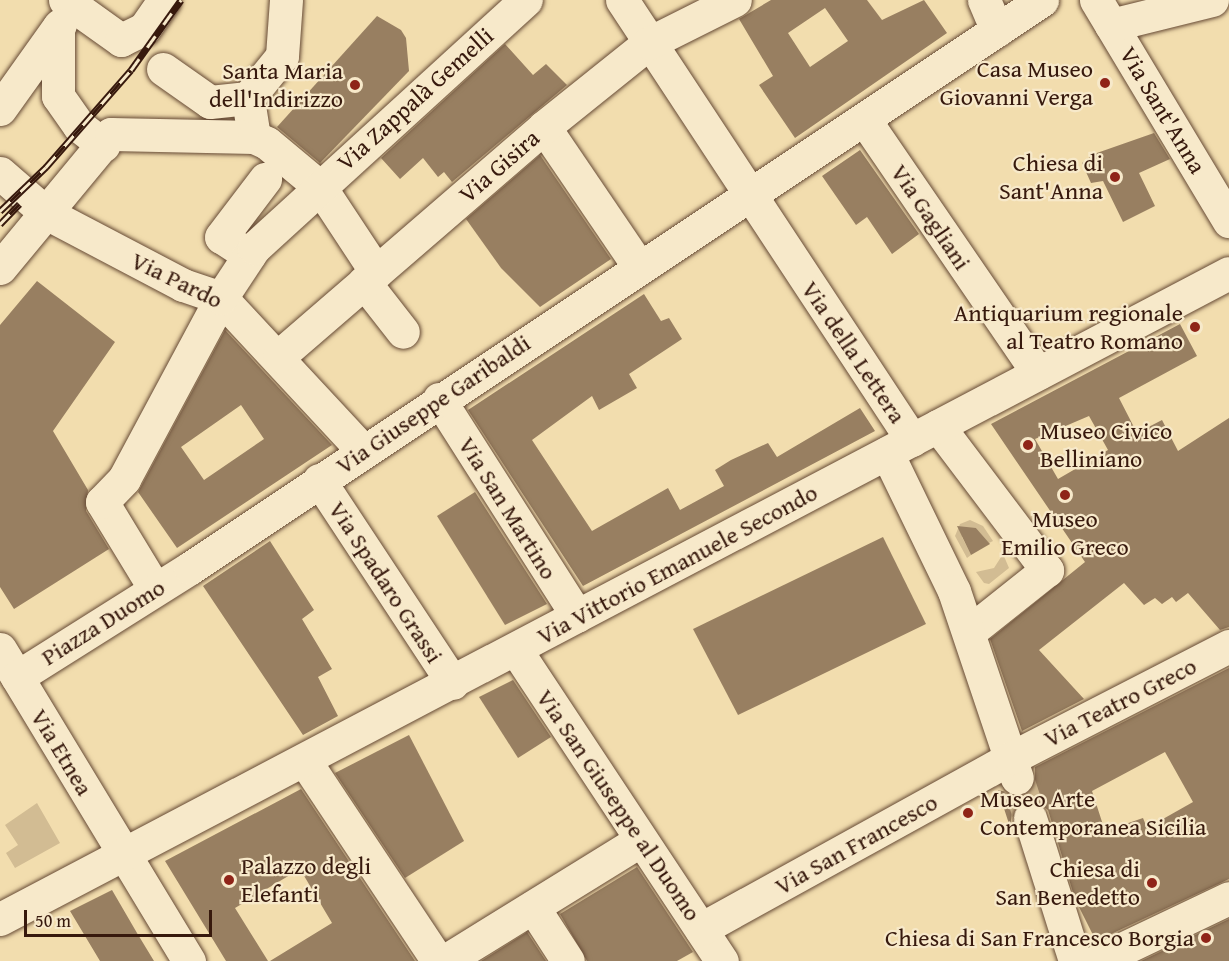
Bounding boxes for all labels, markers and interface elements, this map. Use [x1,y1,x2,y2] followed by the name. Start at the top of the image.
[331,21,499,177] street label: Via Zappalà Gemelli
[1114,41,1212,179] street label: Via Sant'Anna
[940,55,1093,111] place label: Casa Museo Giovanni Verga
[209,57,343,113] place label: Santa Maria dell'Indirizzo
[1098,76,1112,90] marker: Casa Museo Giovanni Verga
[348,78,362,92] marker: Santa Maria dell'Indirizzo
[453,123,545,209] street label: Via Gisira
[999,149,1103,205] place label: Chiesa di Sant'Anna
[885,159,977,275] street label: Via Gagliani
[1108,170,1122,184] marker: Chiesa di Sant'Anna
[127,246,227,314] street label: Via Pardo
[796,275,912,429] street label: Via della Lettera
[954,299,1183,355] place label: Antiquarium regionale al Teatro Romano
[1188,320,1202,334] marker: Antiquarium regionale al Teatro Romano
[330,328,536,480] street label: Via Giuseppe Garibaldi
[1040,417,1172,473] place label: Museo Civico Belliniano
[453,431,563,585] street label: Via San Martino
[1021,438,1035,452] marker: Museo Civico Belliniano
[532,478,822,650] street label: Via Vittorio Emanuele Secondo
[1058,488,1072,502] marker: Museo Emilio Greco
[323,496,449,668] street label: Via Spadaro Grassi
[1001,505,1129,561] place label: Museo Emilio Greco
[36,573,170,671] street label: Piazza Duomo
[1039,651,1201,753] street label: Via Teatro Greco
[531,684,707,926] street label: Via San Giuseppe al Duomo
[25,704,99,800] street label: Via Etnea
[980,785,1206,841] place label: Museo Arte Contemporanea Sicilia
[770,787,942,901] street label: Via San Francesco
[961,806,975,820] marker: Museo Arte Contemporanea Sicilia
[241,852,371,908] place label: Palazzo degli Elefanti
[995,855,1140,911] place label: Chiesa di San Benedetto
[222,873,236,887] marker: Palazzo degli Elefanti
[1145,876,1159,890] marker: Chiesa di San Benedetto
[27,898,214,936] scale bar
[35,907,71,934] text: 50 m
[885,924,1194,952] place label: Chiesa di San Francesco Borgia
[1199,931,1213,945] marker: Chiesa di San Francesco Borgia

